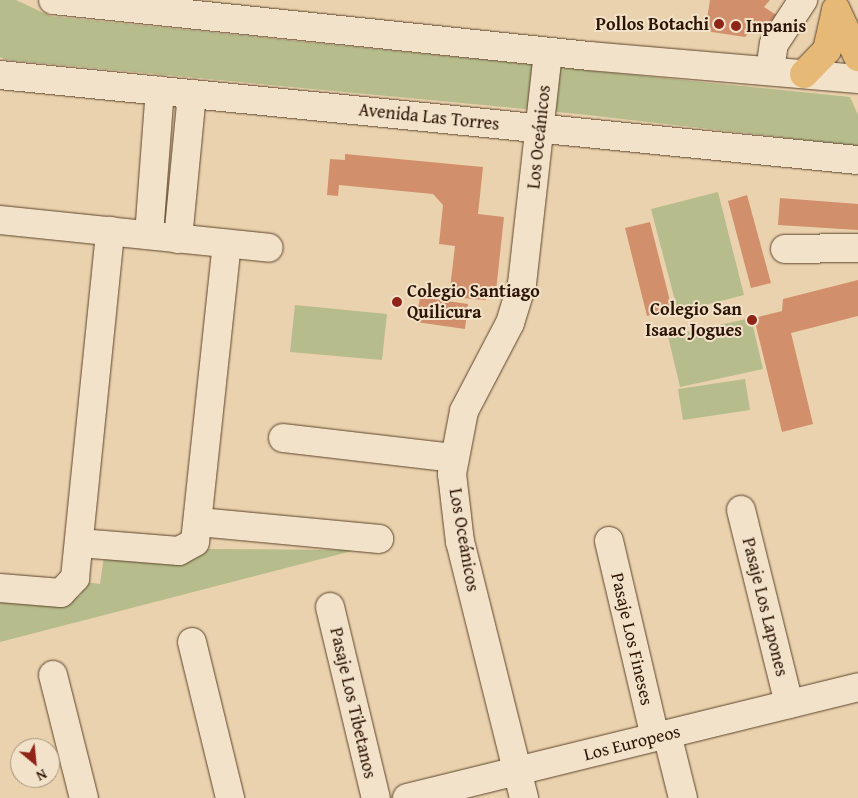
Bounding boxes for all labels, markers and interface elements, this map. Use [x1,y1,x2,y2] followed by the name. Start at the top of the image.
[596,13,709,35] place label: Pollos Botachi
[746,15,806,37] place label: Inpanis
[713,18,725,30] marker: Pollos Botachi
[730,20,742,32] marker: Inpanis
[523,84,555,190] street label: Los Oceánicos
[358,99,500,135] street label: Avenida Las Torres
[407,281,540,324] place label: Colegio Santiago Quilicura
[391,296,403,308] marker: Colegio Santiago Quilicura
[645,299,742,342] place label: Colegio San Isaac Jogues
[746,314,758,326] marker: Colegio San Isaac Jogues
[444,487,484,593] street label: Los Oceánicos
[737,535,793,679] street label: Pasaje Los Lapones
[606,571,658,707] street label: Pasaje Los Fineses
[325,625,381,781] street label: Pasaje Los Tibetanos
[581,721,683,765] street label: Los Europeos
[10,738,60,788] north arrow
[33,764,50,786] text: N

